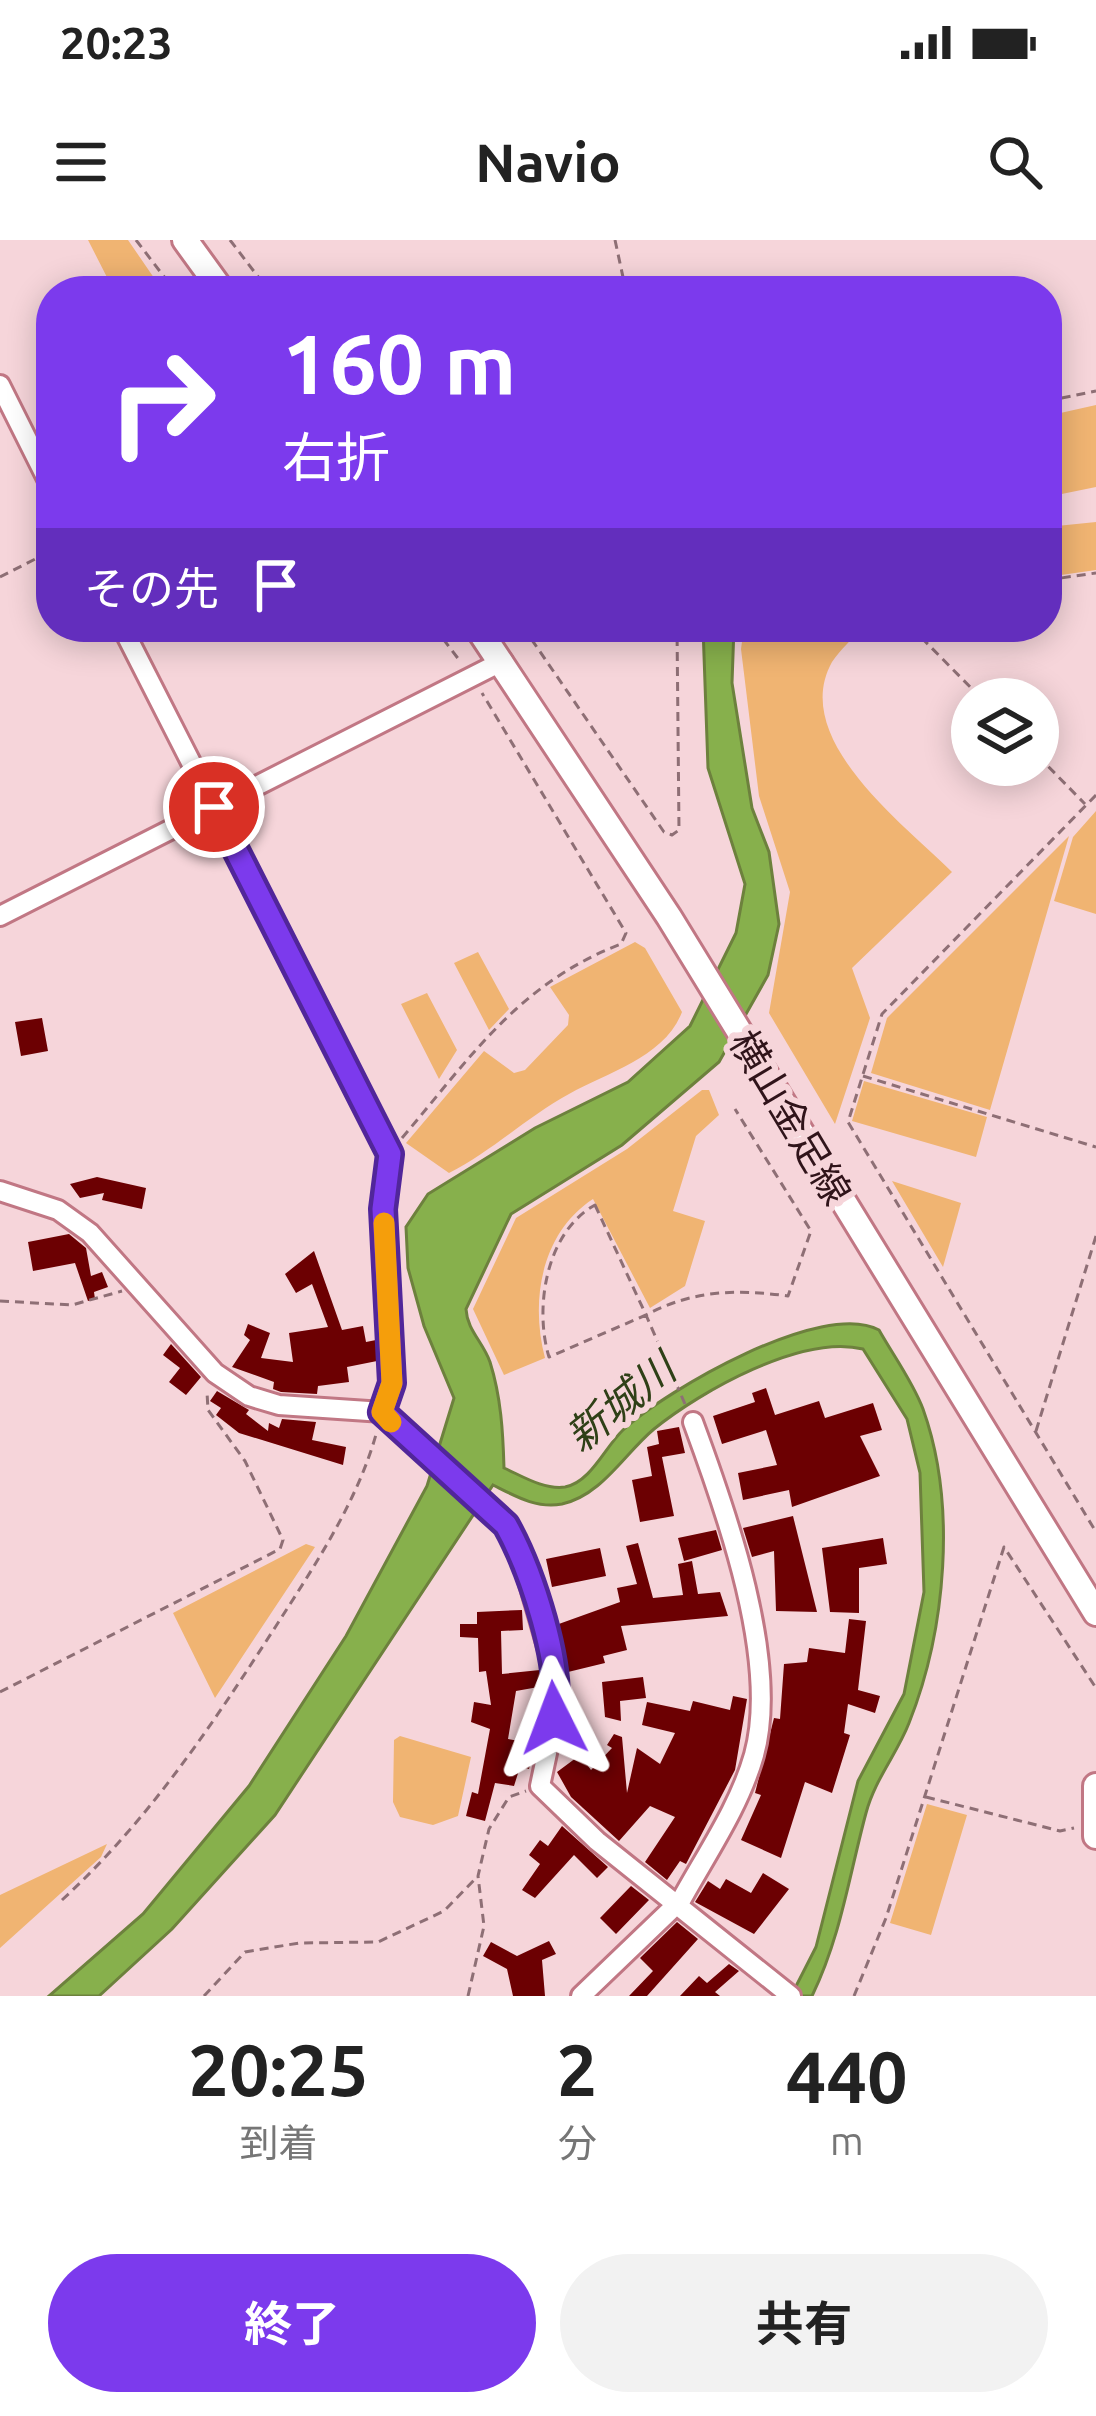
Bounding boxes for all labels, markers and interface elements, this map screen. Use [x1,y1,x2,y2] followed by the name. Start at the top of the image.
[60,17,173,68] text: 20:23
[48,129,114,195] icon: menu
[982,129,1048,195] icon: search
[475,132,621,192] text: Navio
[282,316,516,410] text: 160 m
[84,324,240,480] icon: right
[282,427,390,487] text: 右折
[243,552,309,618] icon: arrive
[84,563,219,614] text: その先
[951,678,1059,786] map controls
[951,678,1059,786] button: layers
[163,756,265,858] pin
[181,774,247,840] icon: arrive
[722,1022,860,1212] street label: 横山金足線
[556,1342,687,1460] water label: 新城川
[491,1655,617,1781] position arrow
[188,2029,369,2110] text: 20:25
[557,2029,597,2110] text: 2
[786,2036,908,2117] text: 440
[830,2119,864,2162] text: m
[239,2121,317,2164] text: 到着
[558,2121,597,2164] text: 分
[48,2254,536,2392] button: 終了
[560,2254,1048,2392] button: 共有

